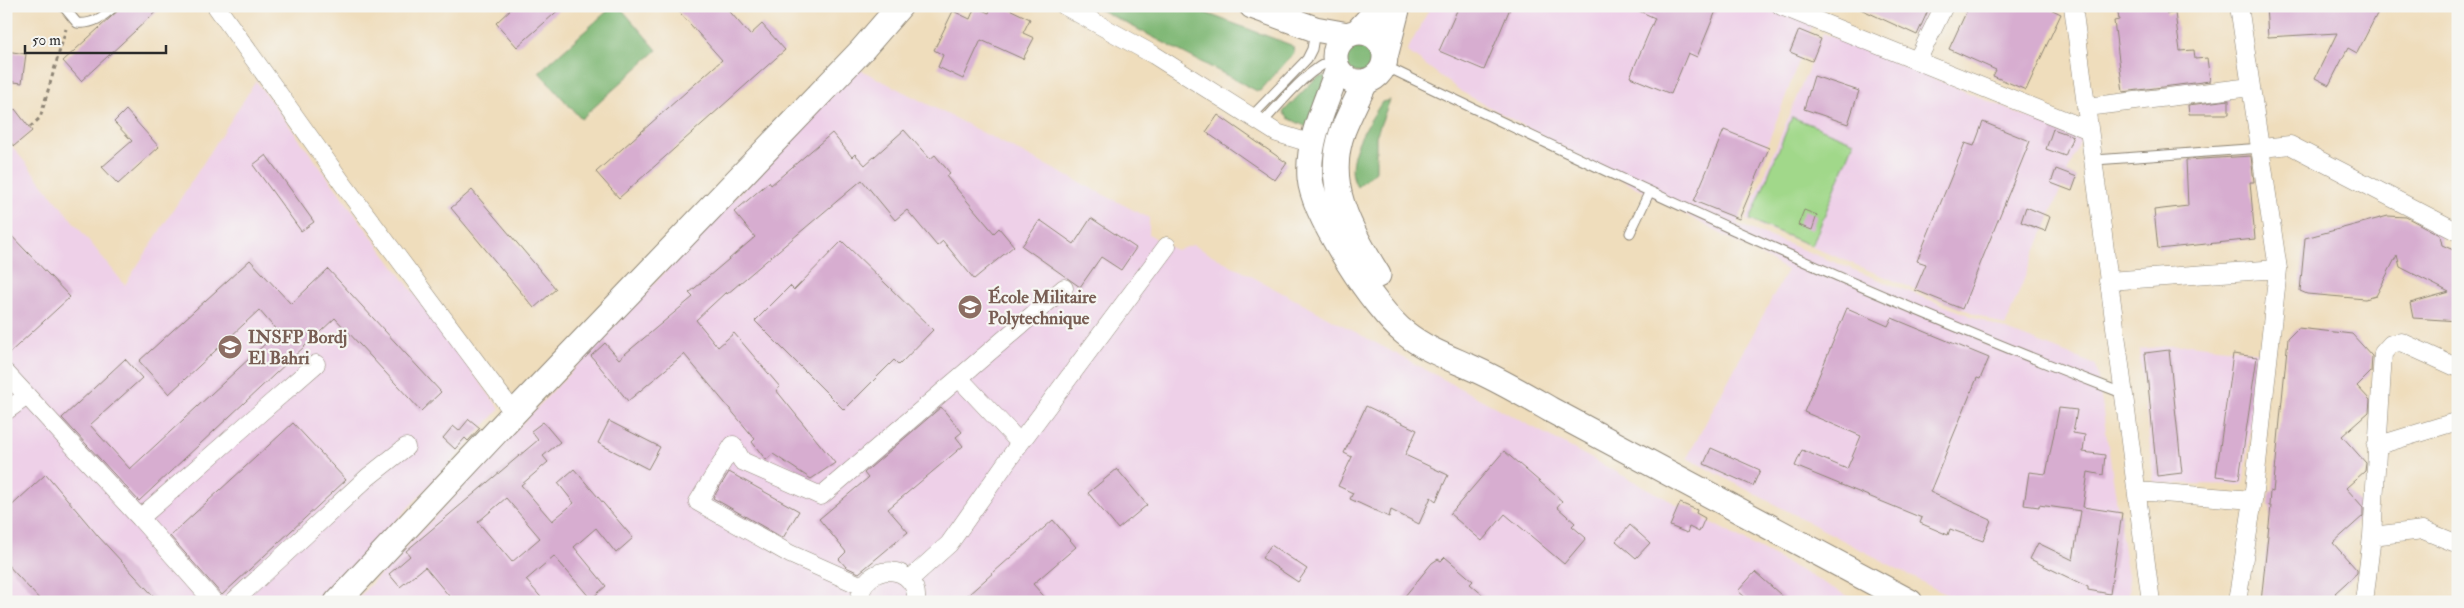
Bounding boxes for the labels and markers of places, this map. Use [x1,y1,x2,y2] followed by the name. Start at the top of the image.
[988,285,1097,330] place label: École Militaire Polytechnique
[957,294,983,320] school or university icon: École Militaire Polytechnique
[248,326,347,370] place label: INSFP Bordj El Bahri
[217,334,243,360] school or university icon: INSFP Bordj El Bahri

